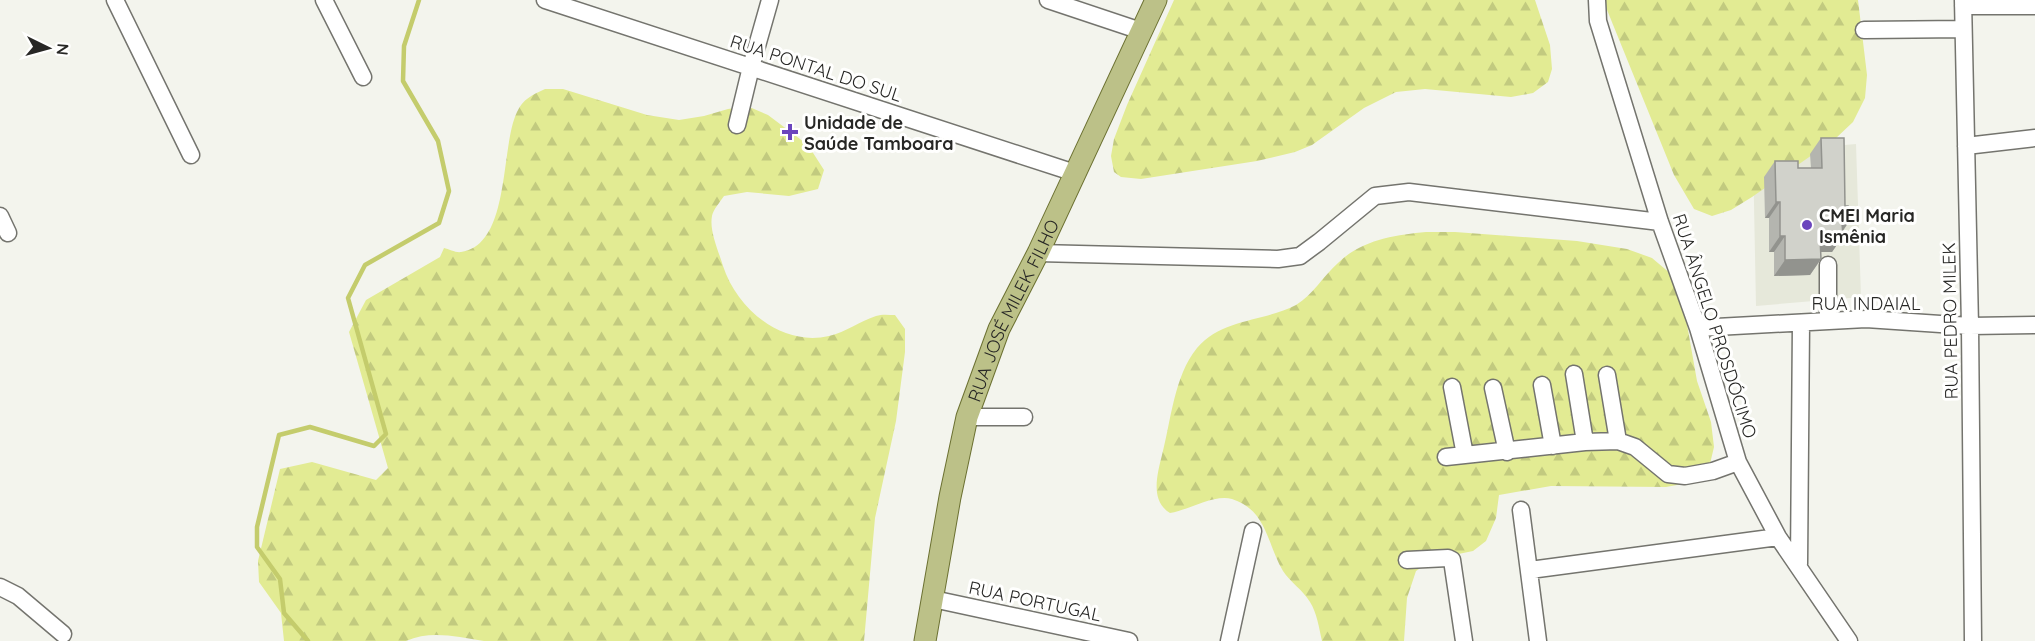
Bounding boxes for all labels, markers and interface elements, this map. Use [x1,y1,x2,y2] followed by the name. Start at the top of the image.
[18,18,78,78] north arrow
[727,29,905,107] street label: RUA PONTAL DO SUL
[52,43,73,56] text: N
[804,111,954,155] place label: Unidade de Saúde Tamboara
[781,123,799,141] marker: Unidade de Saúde Tamboara
[1819,204,1915,248] place label: CMEI Maria Ismênia
[1668,211,1762,441] street label: RUA ÂNGELO PROSDÓCIMO
[962,216,1064,405] street label: RUA JOSÉ MILEK FILHO
[1800,218,1814,232] marker: CMEI Maria Ismênia
[1937,242,1963,400] street label: RUA PEDRO MILEK
[1811,292,1921,315] street label: RUA INDAIAL
[967,576,1104,626] street label: RUA PORTUGAL

